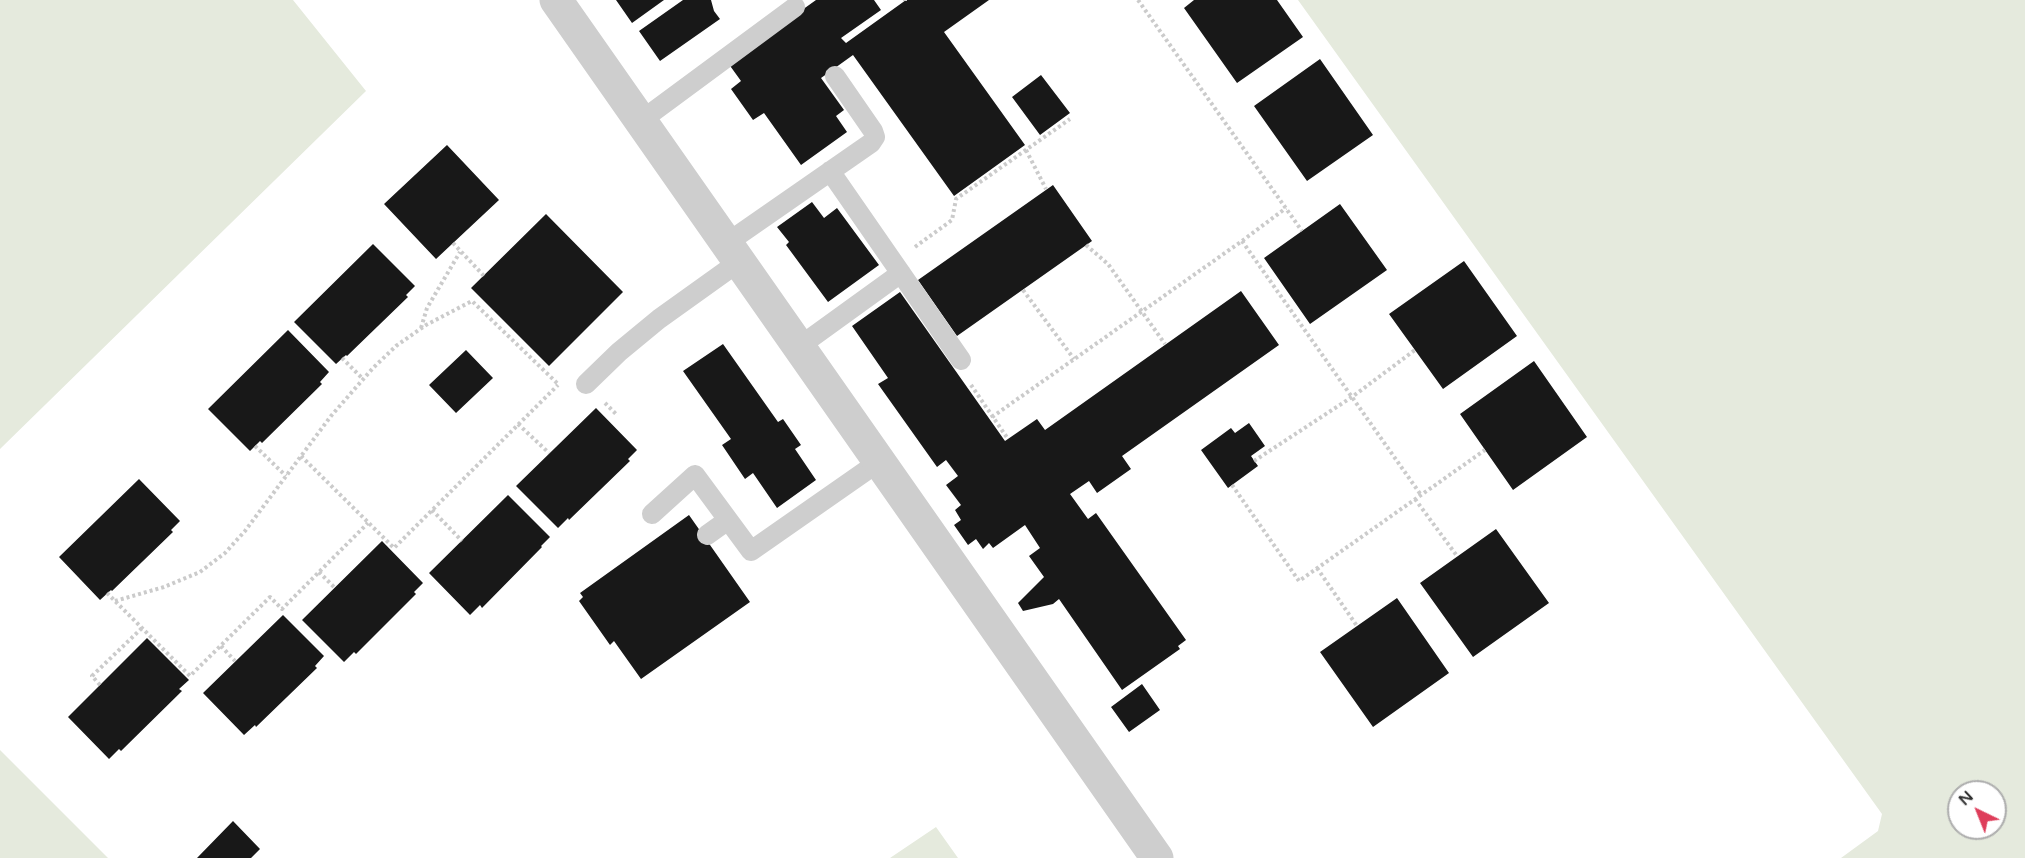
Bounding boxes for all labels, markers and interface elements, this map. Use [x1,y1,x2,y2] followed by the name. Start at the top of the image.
[1947,780,2007,840] north arrow
[1955,787,1978,810] text: N

